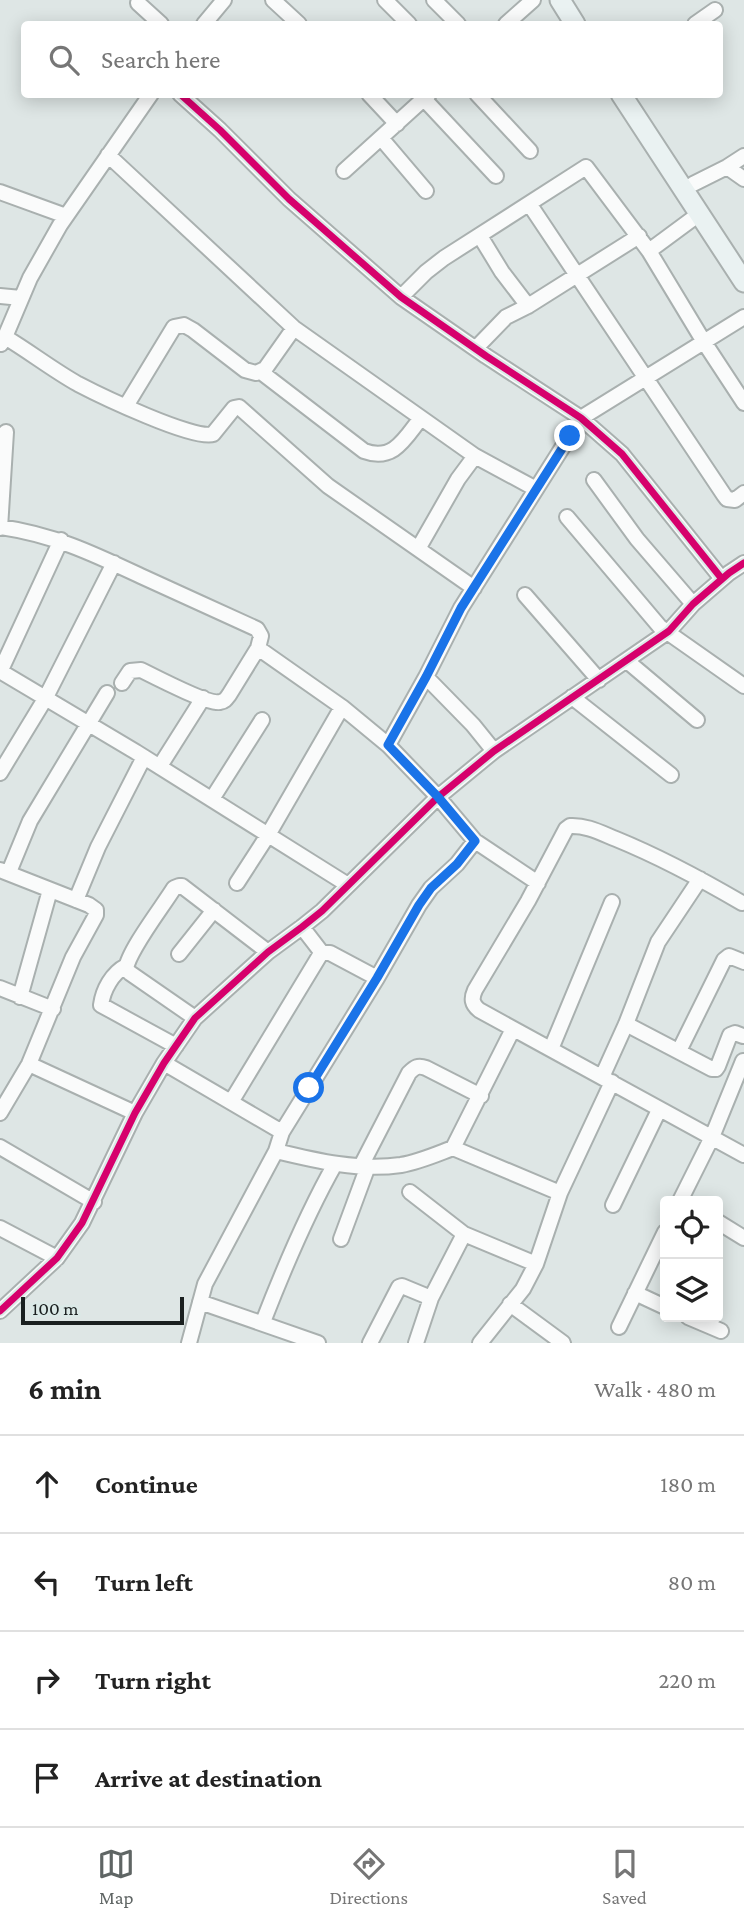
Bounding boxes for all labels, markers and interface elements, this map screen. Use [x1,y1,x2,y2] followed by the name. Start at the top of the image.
[21,21,723,98] search box
[45,41,83,79] icon: search
[101,45,220,74] text: Search here
[554,420,585,451] route end
[293,1072,324,1103] route start
[660,1196,723,1322] map controls
[660,1196,723,1259] button: locate
[660,1259,723,1322] button: layers
[21,1294,184,1326] scale bar
[32,1298,79,1319] text: 100 m
[28,1372,101,1405] text: 6 min
[594,1376,716,1402] text: Walk · 480 m
[28,1465,66,1503] icon: ahead
[95,1470,198,1499] text: Continue
[660,1471,716,1497] text: 180 m
[28,1563,66,1601] icon: left
[95,1568,193,1597] text: Turn left
[668,1569,716,1595] text: 80 m
[28,1661,66,1699] icon: right
[95,1666,211,1695] text: Turn right
[658,1667,716,1693] text: 220 m
[28,1759,66,1797] icon: arrive
[95,1764,322,1793] text: Arrive at destination
[97,1845,135,1908] tab: Map
[329,1845,408,1908] tab: Directions
[602,1845,647,1908] tab: Saved

